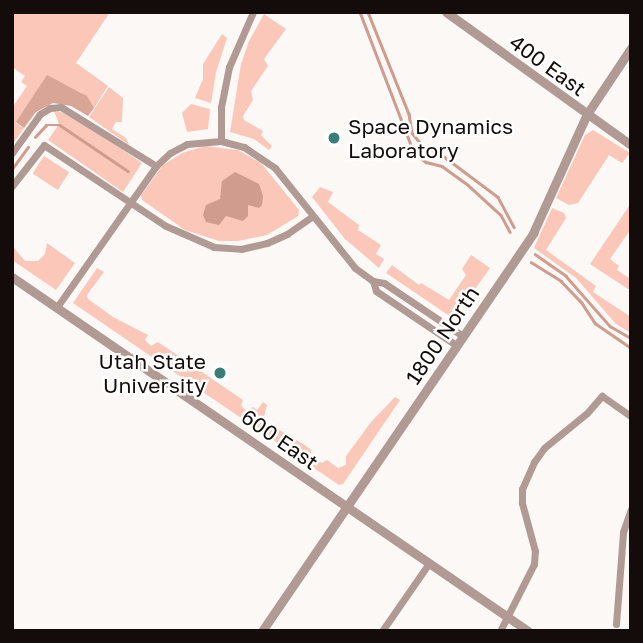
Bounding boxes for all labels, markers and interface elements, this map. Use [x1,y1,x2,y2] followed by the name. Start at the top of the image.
[505,29,591,101] street label: 400 East
[348,113,513,163] place label: Space Dynamics Laboratory
[326,130,342,146] marker: Space Dynamics Laboratory
[400,281,484,389] street label: 1800 North
[99,348,206,398] place label: Utah State University
[212,365,228,381] marker: Utah State University
[237,403,323,475] street label: 600 East

